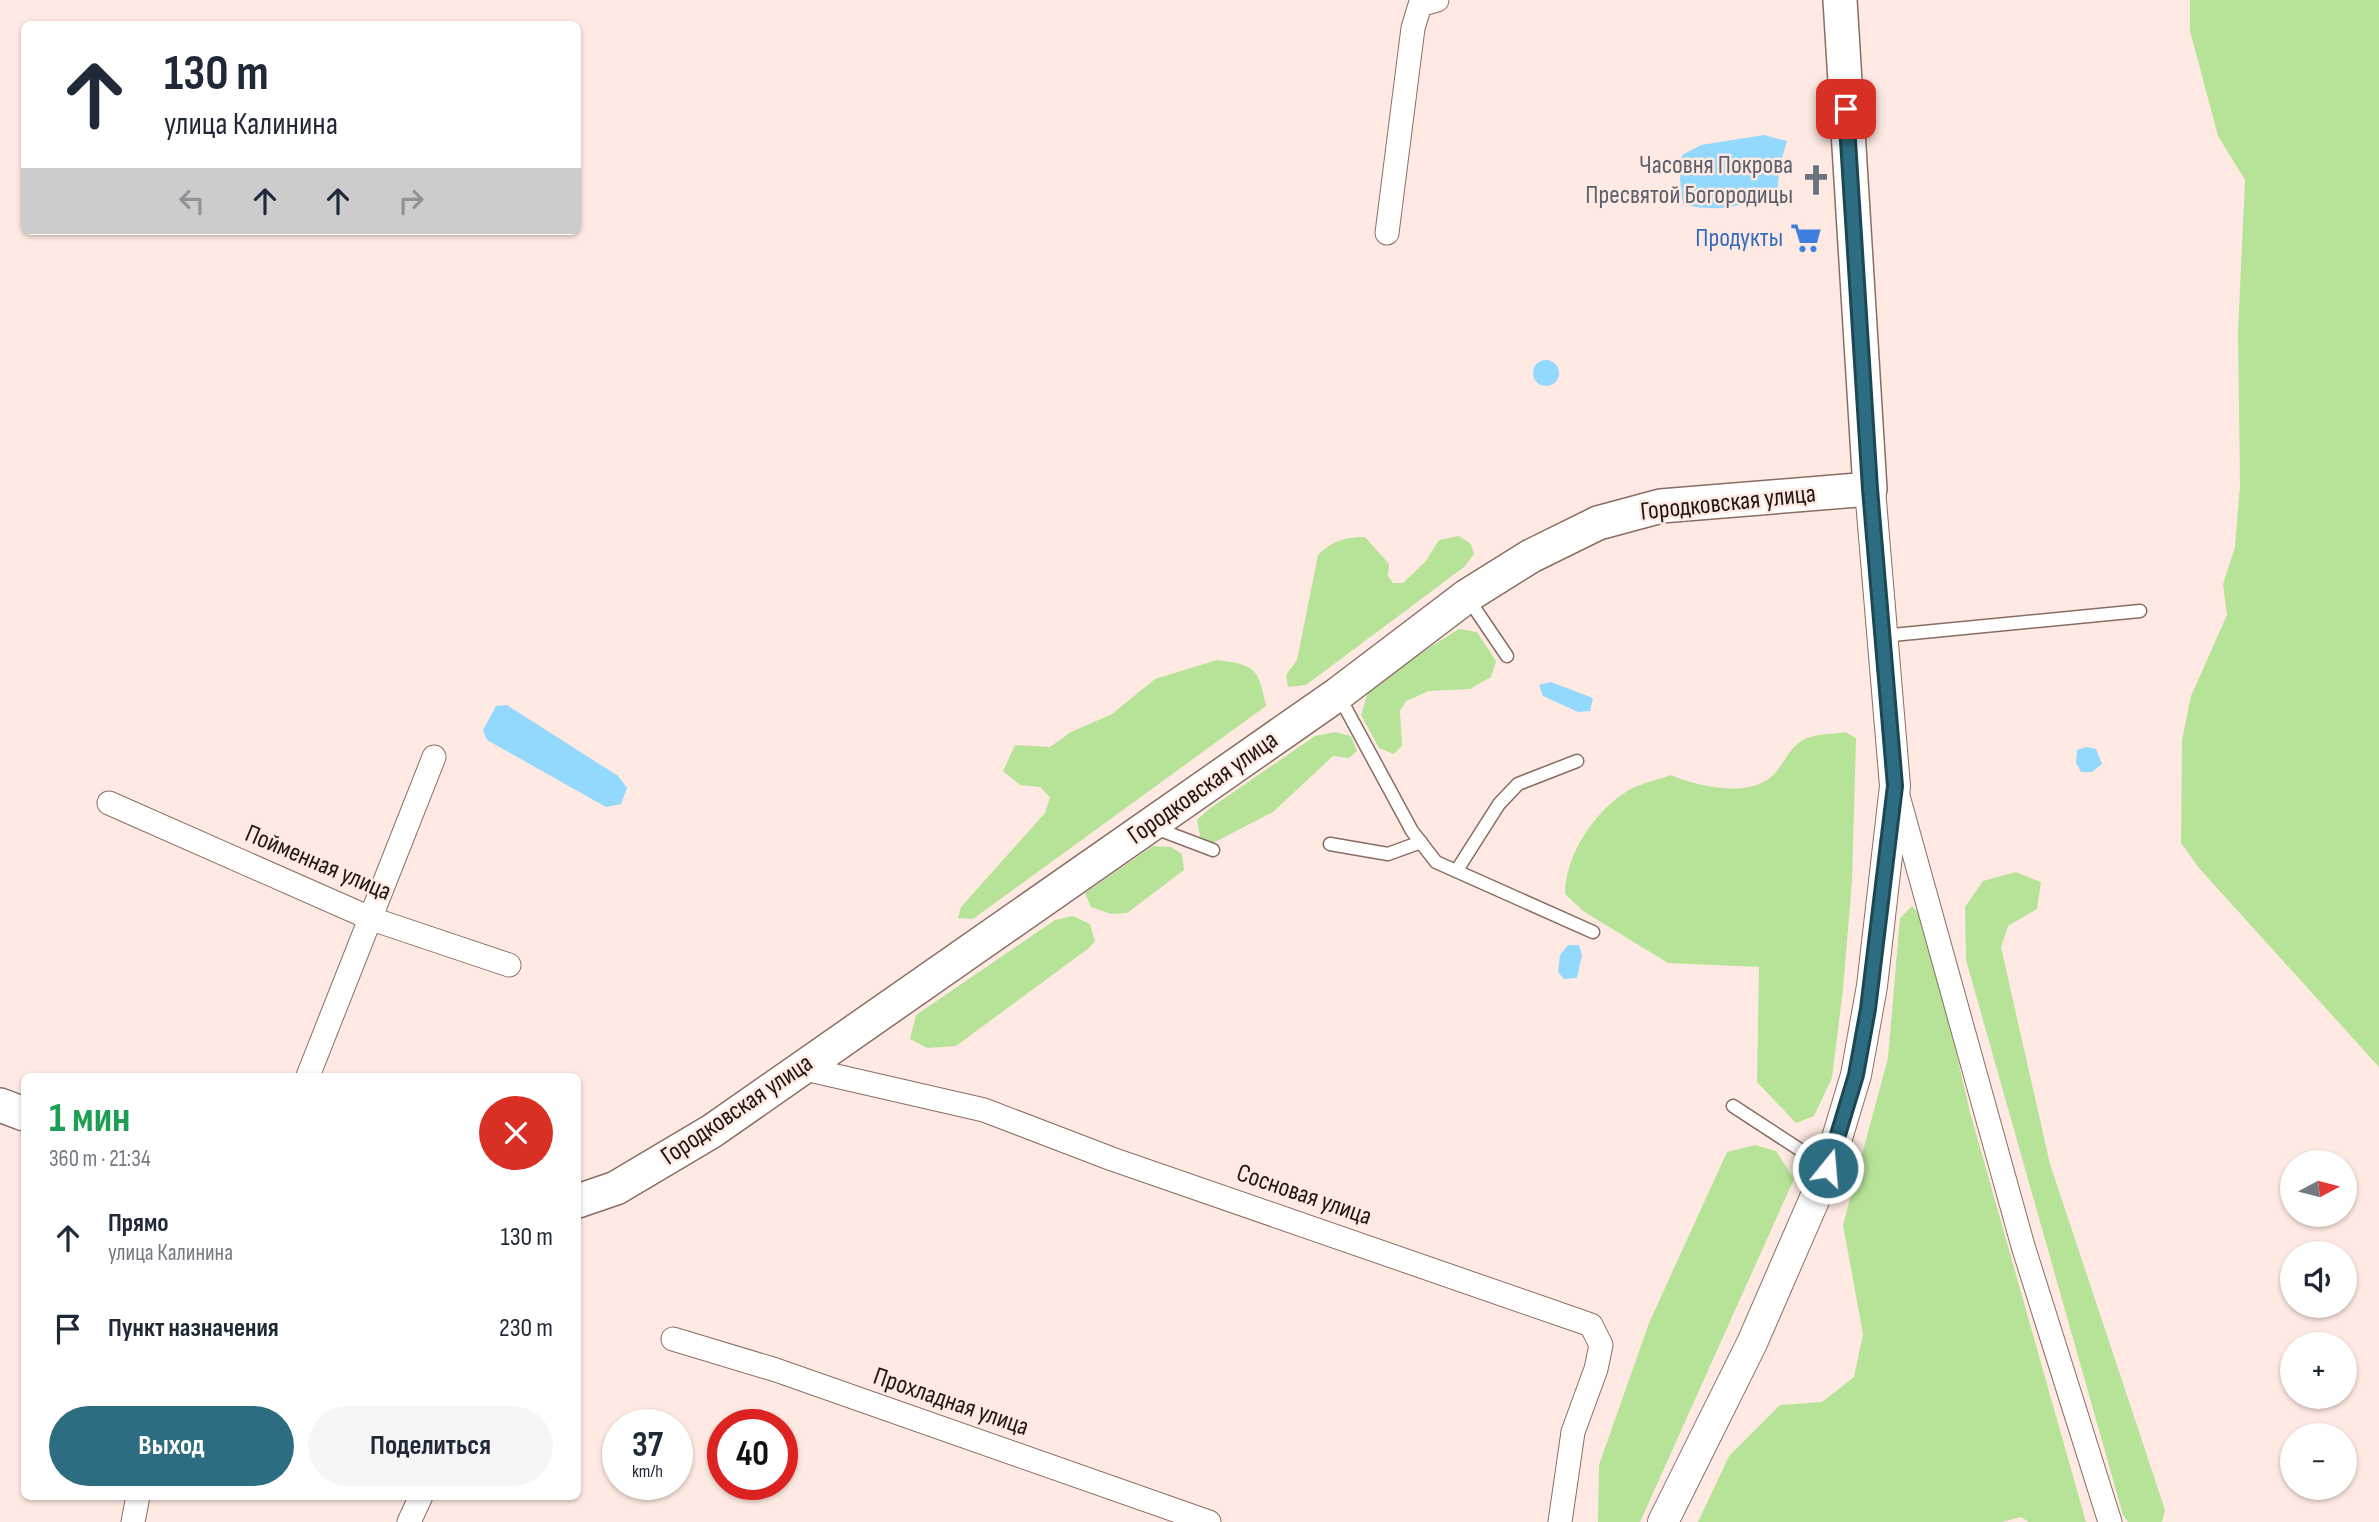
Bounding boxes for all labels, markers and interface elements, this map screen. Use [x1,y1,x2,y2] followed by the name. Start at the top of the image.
[164,45,269,104] text: 130 m
[49,49,140,140] icon: ahead
[1816,79,1876,139] pin
[1827,90,1865,128] icon: arrive
[164,105,338,144] text: улица Калинина
[1585,150,1793,211] place label: Часовня Покрова Пресвятой Богородицы
[1799,163,1833,197] church icon: Часовня Покрова Пресвятой Богородицы
[173,182,211,220] icon: left
[246,182,284,220] icon: ahead
[319,182,357,220] icon: ahead
[392,182,430,220] icon: right
[1789,221,1823,255] supermarket icon: Продукты
[1695,223,1783,254] place label: Продукты
[1639,478,1817,528] street label: Городковская улица
[1122,725,1284,851] street label: Городковская улица
[240,818,396,908] street label: Пойменная улица
[655,1048,819,1172] street label: Городковская улица
[49,1093,130,1144] text: 1 мин
[479,1096,553,1170] button: close
[1791,1131,1865,1205] position arrow
[49,1145,151,1173] text: 360 m · 21:34
[2280,1150,2357,1227] north arrow
[2280,1150,2357,1500] map controls
[1232,1157,1376,1233] street label: Сосновая улица
[108,1208,169,1239] text: Прямо
[49,1219,87,1257] icon: ahead
[501,1222,553,1253] text: 130 m
[108,1239,233,1267] text: улица Калинина
[2280,1241,2357,1318] button: sound
[49,1310,87,1348] icon: arrive
[108,1313,279,1344] text: Пункт назначения
[499,1313,553,1344] text: 230 m
[2280,1332,2357,1409] button: +
[869,1361,1033,1443] street label: Прохладная улица
[49,1406,294,1486] button: Выход
[308,1406,553,1486] button: Поделиться
[707,1409,798,1500] speed limit sign: 40
[2280,1423,2357,1500] button: −
[632,1424,663,1467] text: 37
[632,1461,663,1482] text: km/h

